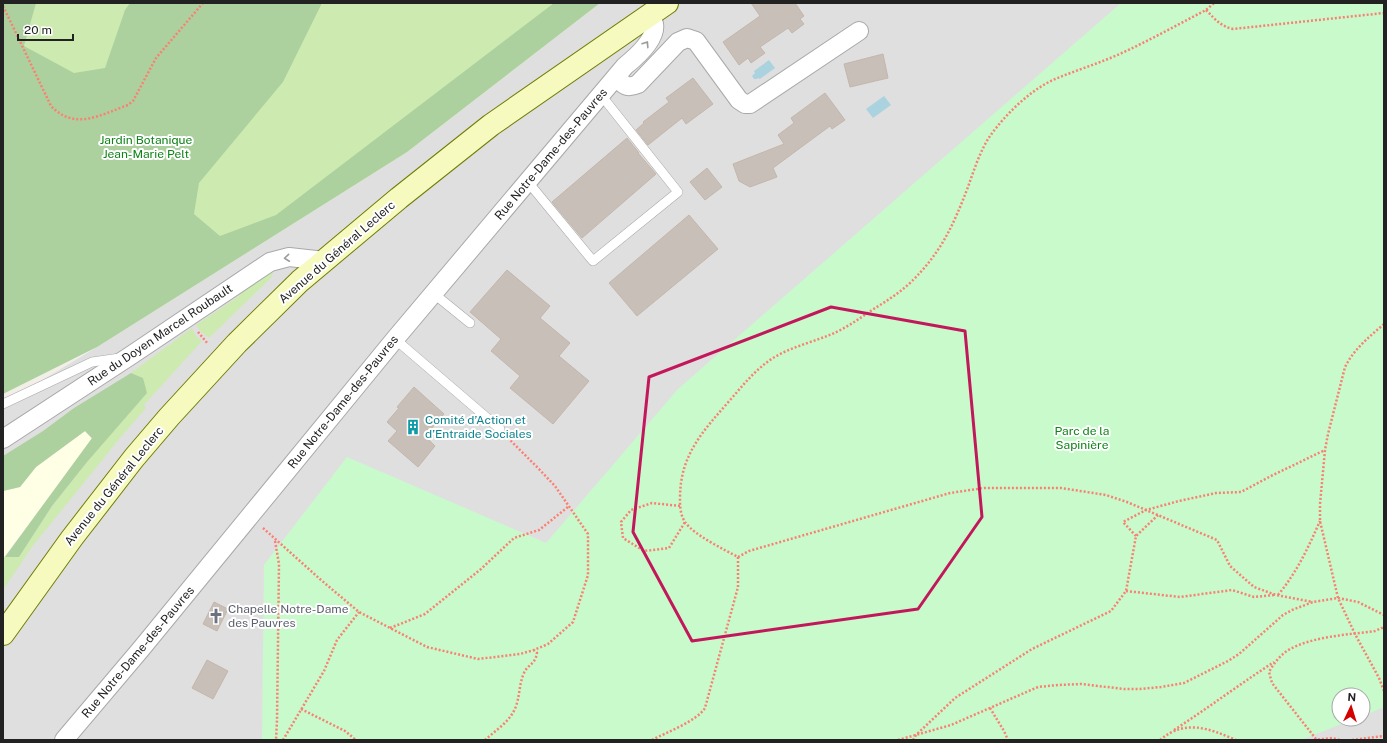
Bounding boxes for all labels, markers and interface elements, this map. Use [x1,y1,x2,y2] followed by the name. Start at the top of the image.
[18,16,73,42] scale bar
[24,23,52,37] text: 20 m
[642,41,649,48] one-way arrow
[492,85,610,223] street label: Rue Notre-Dame-des-Pauvres
[100,133,193,161] park label: Jardin Botanique Jean-Marie Pelt
[276,198,398,306] street label: Avenue du Général Leclerc
[284,254,290,263] one-way arrow
[85,281,235,389] street label: Rue du Doyen Marcel Roubault
[285,333,401,471] street label: Rue Notre-Dame-des-Pauvres
[425,413,531,441] place label: Comité d’Action et d’Entraide Sociales
[404,418,422,436] building icon: Comité d’Action et d’Entraide Sociales
[62,424,166,548] street label: Avenue du Général Leclerc
[1055,424,1109,452] park label: Parc de la Sapinière
[79,583,197,721] street label: Rue Notre-Dame-des-Pauvres
[228,602,349,630] place label: Chapelle Notre-Dame des Pauvres
[207,607,225,625] church icon: Chapelle Notre-Dame des Pauvres
[1331,687,1371,727] north arrow
[1347,691,1356,703] text: N

